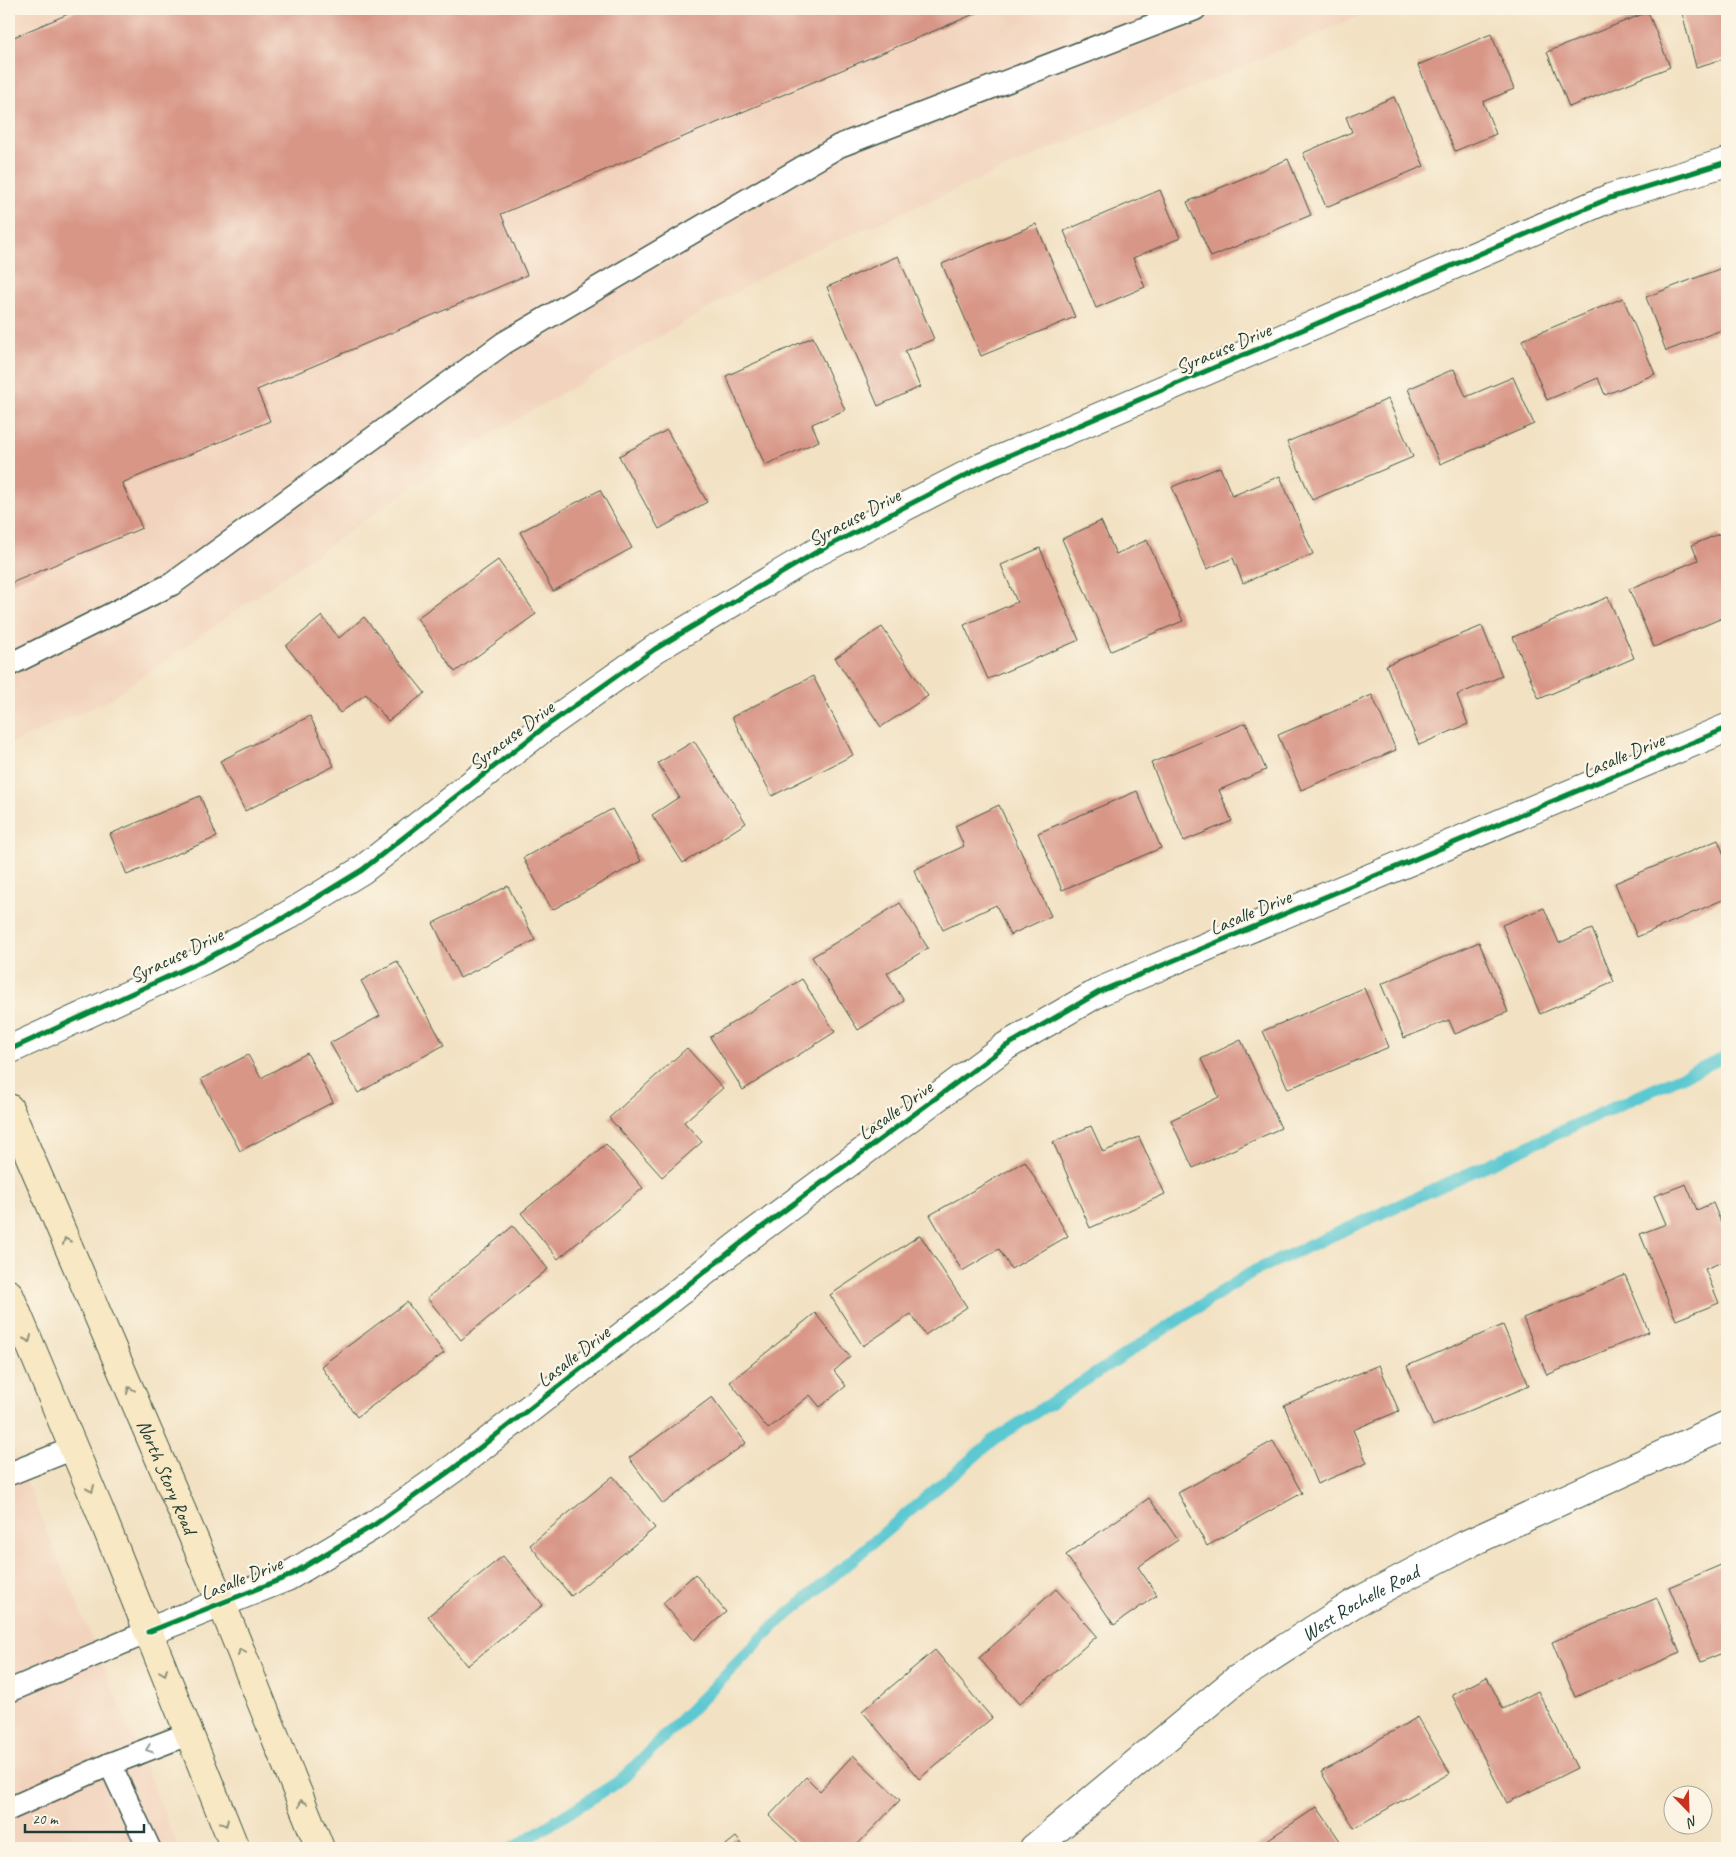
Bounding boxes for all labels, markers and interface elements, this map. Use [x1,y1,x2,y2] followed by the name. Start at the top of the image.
[1172,317,1276,380] street label: Syracuse Drive
[804,482,906,552] street label: Syracuse Drive
[464,694,560,776] street label: Syracuse Drive
[1579,727,1669,784] street label: Lasalle Drive
[1206,884,1296,941] street label: Lasalle Drive
[125,921,228,989] street label: Syracuse Drive
[853,1074,939,1146] street label: Lasalle Drive
[61,1237,72,1246] one-way arrow
[532,1319,616,1393] street label: Lasalle Drive
[21,1334,32,1343] one-way arrow
[126,1386,136,1395] one-way arrow
[131,1416,203,1541] street label: North Story Road
[84,1484,95,1493] one-way arrow
[197,1550,287,1606] street label: Lasalle Drive
[1297,1558,1426,1647] street label: West Rochelle Road
[237,1648,248,1657] one-way arrow
[158,1668,168,1676] one-way arrow
[145,1743,154,1753] one-way arrow
[1664,1784,1714,1834] north arrow
[298,1799,308,1808] one-way arrow
[25,1802,144,1834] scale bar
[32,1810,59,1829] text: 20 m
[1683,1812,1700,1832] text: N
[219,1818,229,1827] one-way arrow

